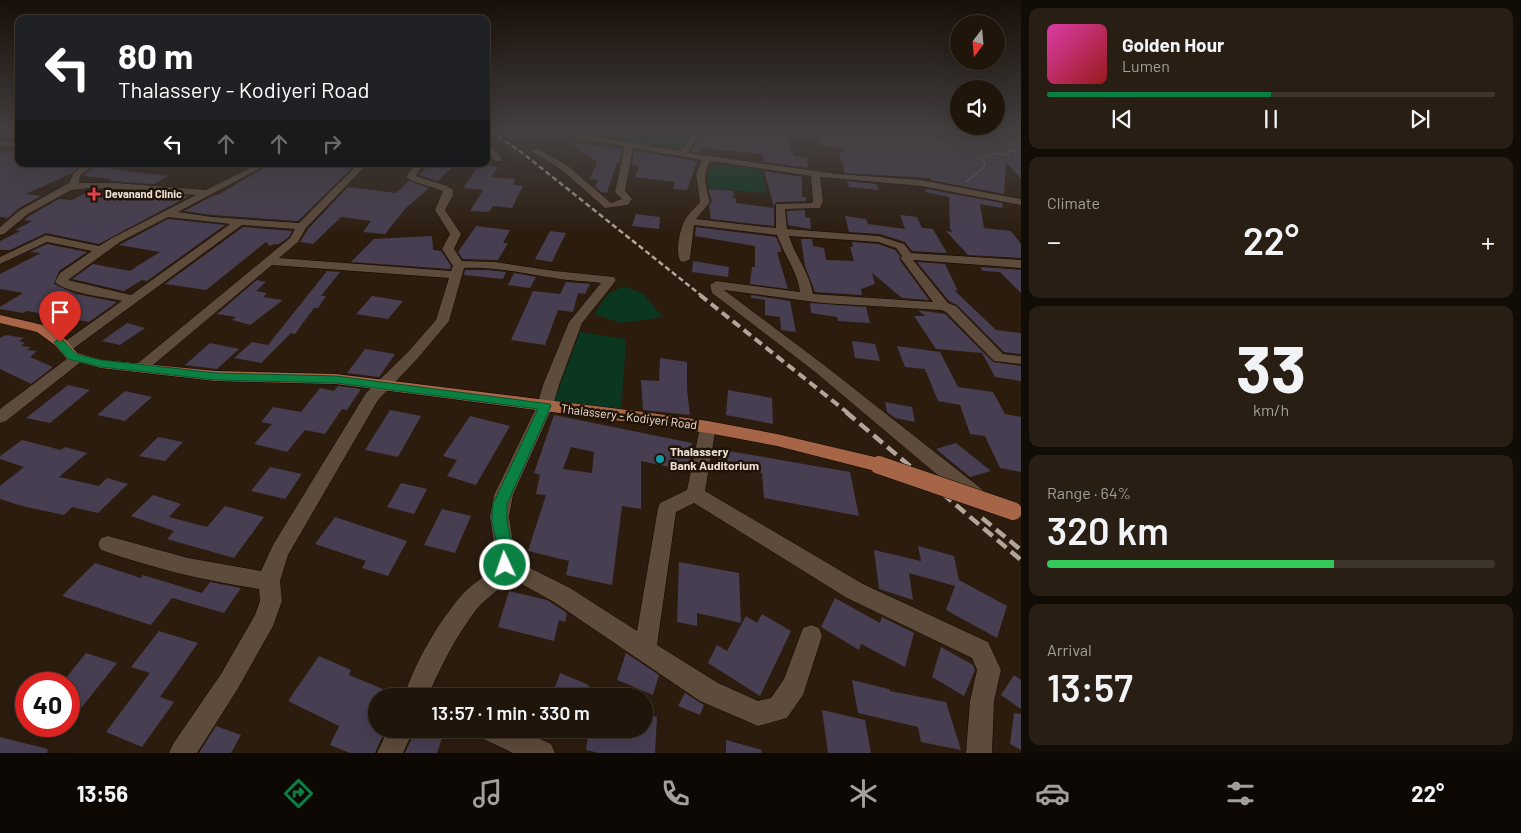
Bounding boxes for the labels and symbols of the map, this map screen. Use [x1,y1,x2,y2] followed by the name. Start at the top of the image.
[950,15,1005,70] north arrow
[87,187,101,201] marker: Devanand Clinic
[105,187,182,200] place label: Devanand Clinic
[39,291,81,342] pin
[560,401,698,431] street label: Thalassery - Kodiyeri Road
[670,444,759,472] place label: Thalassery Bank Auditorium
[654,453,666,465] marker: Thalassery Bank Auditorium
[478,538,530,590] position arrow
[15,672,80,737] speed limit sign: 40

